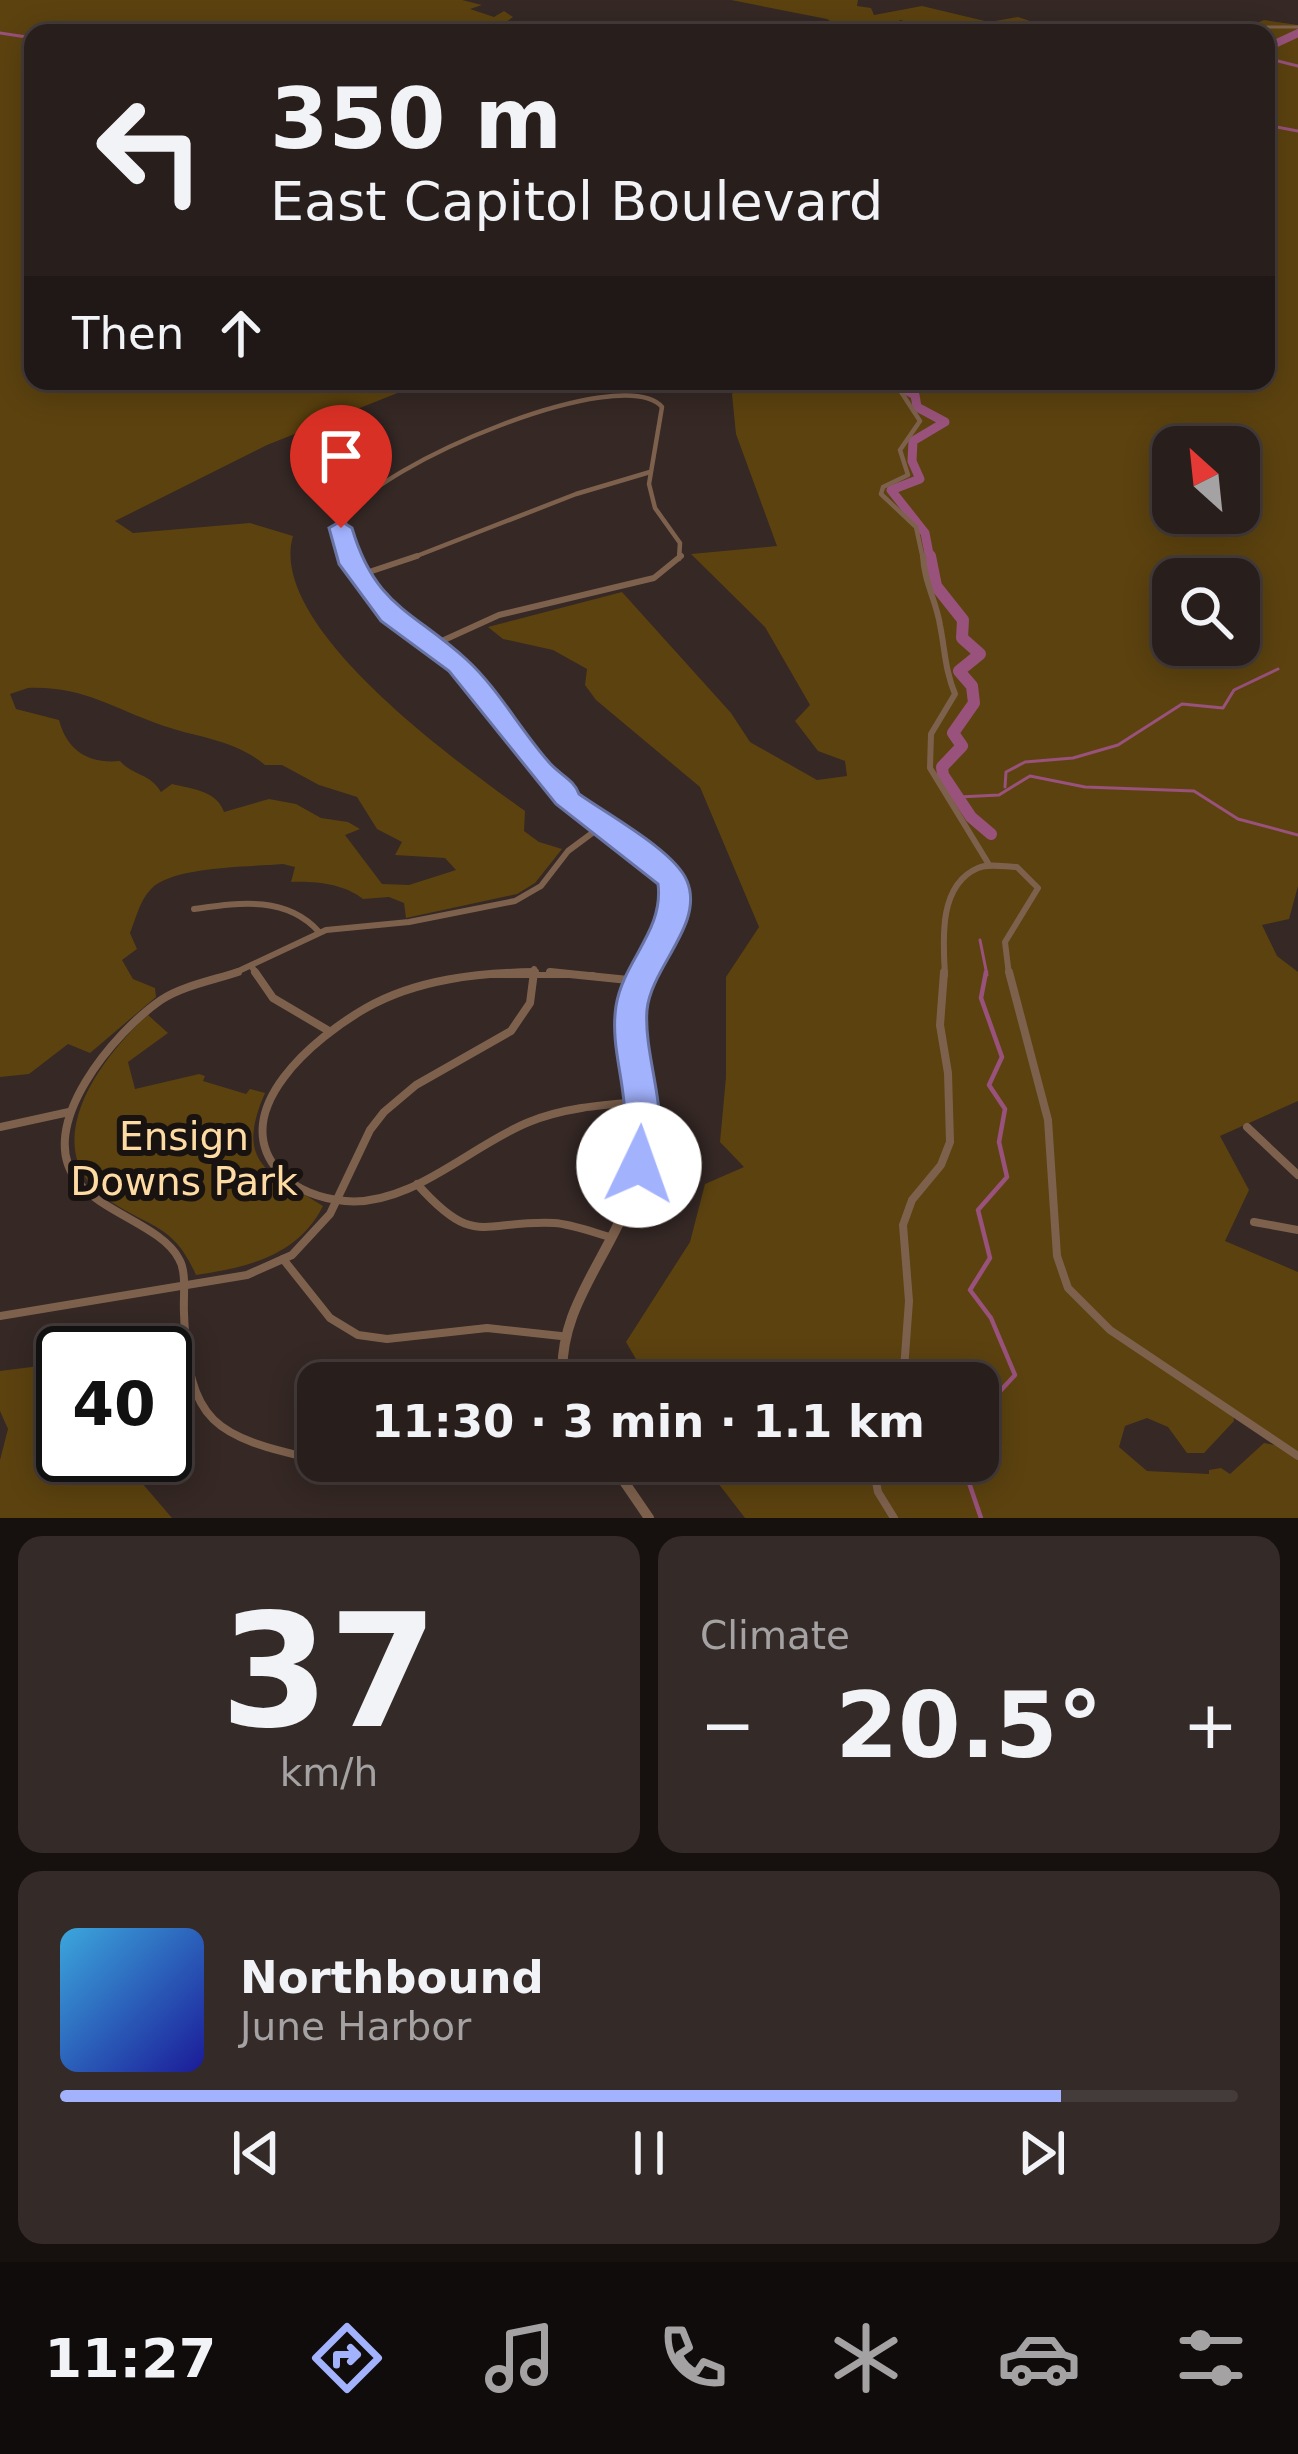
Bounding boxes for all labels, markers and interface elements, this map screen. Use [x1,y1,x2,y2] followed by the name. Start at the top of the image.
[270,70,562,168] text: 350 m
[72,72,228,228] icon: left
[270,170,883,233] text: East Capitol Boulevard
[208,300,274,366] icon: ahead
[72,307,184,360] text: Then
[290,405,392,528] pin
[308,423,374,489] icon: arrive
[1152,426,1260,534] north arrow
[1152,426,1260,666] map controls
[1152,558,1260,666] button: search
[576,1102,702,1228] position arrow
[70,1114,298,1204] park label: Ensign Downs Park
[36,1326,192,1482] speed limit sign: 40
[371,1395,925,1448] text: 11:30 · 3 min · 1.1 km
[220,1581,438,1763] text: 37
[700,1613,850,1658] text: Climate
[835,1673,1103,1778] text: 20.5°
[700,1687,755,1764] text: −
[1183,1687,1238,1764] text: +
[280,1750,378,1795] text: km/h
[240,1951,544,2004] text: Northbound
[240,2004,471,2049] text: June Harbor
[223,2120,289,2186] icon: previous
[616,2120,682,2186] icon: pause
[1009,2120,1075,2186] icon: next
[305,2316,389,2400] icon: directions
[478,2316,562,2400] icon: music
[651,2316,735,2400] icon: phone
[824,2316,908,2400] icon: climate
[997,2316,1081,2400] icon: car
[1169,2316,1253,2400] icon: filters
[44,2327,216,2390] text: 11:27

